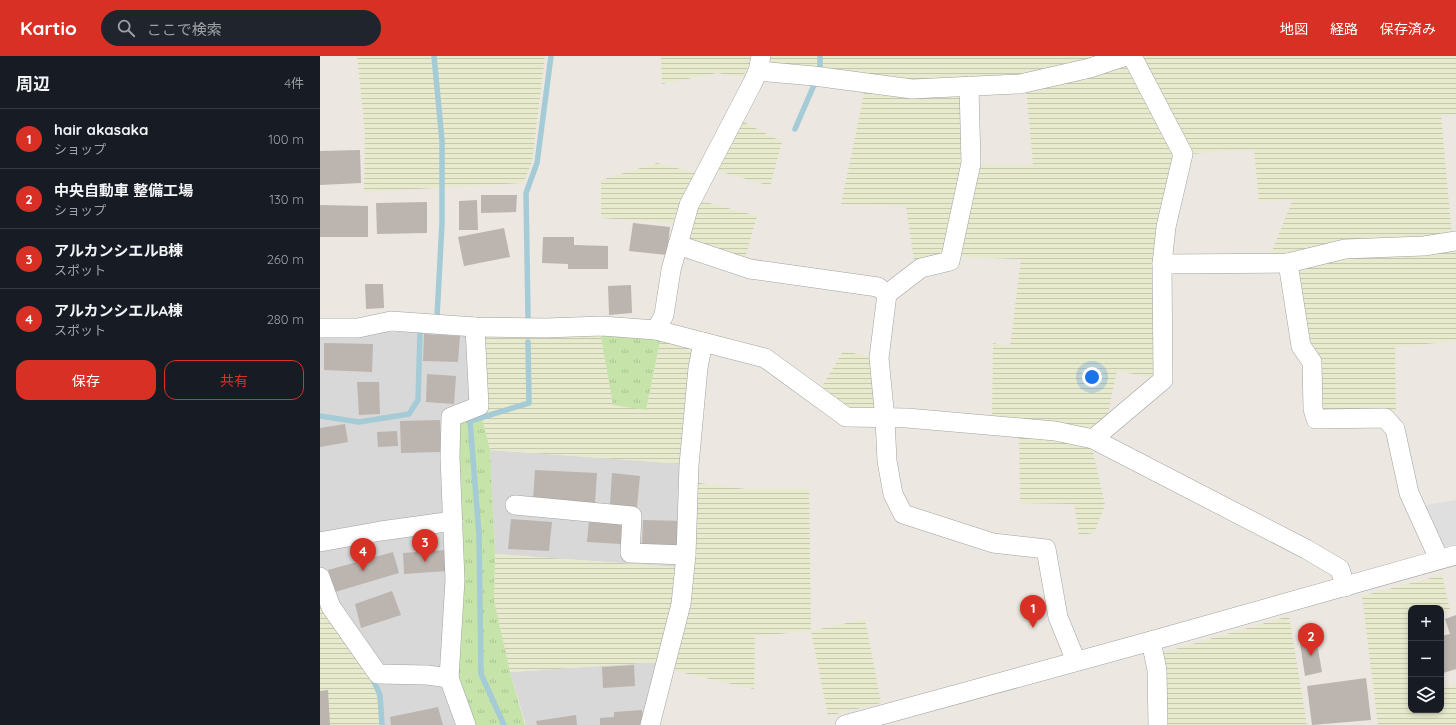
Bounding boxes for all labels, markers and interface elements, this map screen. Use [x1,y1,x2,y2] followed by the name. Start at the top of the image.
[101,10,381,46] search box
[20,16,77,40] text: Kartio
[115,17,137,39] icon: search
[147,20,222,39] text: ここで検索
[1280,20,1308,38] text: 地図
[1330,20,1358,38] text: 経路
[1380,20,1436,38] text: 保存済み
[16,73,50,94] text: 周辺
[284,75,304,91] text: 4件
[54,120,148,139] text: hair akasaka
[26,131,32,147] text: 1
[268,131,304,147] text: 100 m
[54,141,106,157] text: ショップ
[54,181,193,200] text: 中央自動車 整備工場
[25,191,33,207] text: 2
[269,191,304,207] text: 130 m
[54,202,106,218] text: ショップ
[54,241,183,260] text: アルカンシエルB棟
[26,251,32,267] text: 3
[267,251,304,267] text: 260 m
[54,262,106,278] text: スポット
[54,301,183,320] text: アルカンシエルA棟
[25,311,33,327] text: 4
[267,311,304,327] text: 280 m
[54,322,106,338] text: スポット
[16,360,156,400] button: 保存
[164,360,304,400] button: 共有
[1082,367,1102,387] your location
[412,529,438,562] pin: 3
[350,538,376,571] pin: 4
[1020,595,1046,628] pin: 1
[1408,605,1444,713] map controls
[1408,605,1444,641] button: +
[1298,623,1324,656] pin: 2
[1408,641,1444,677] button: −
[1408,677,1444,713] button: layers

